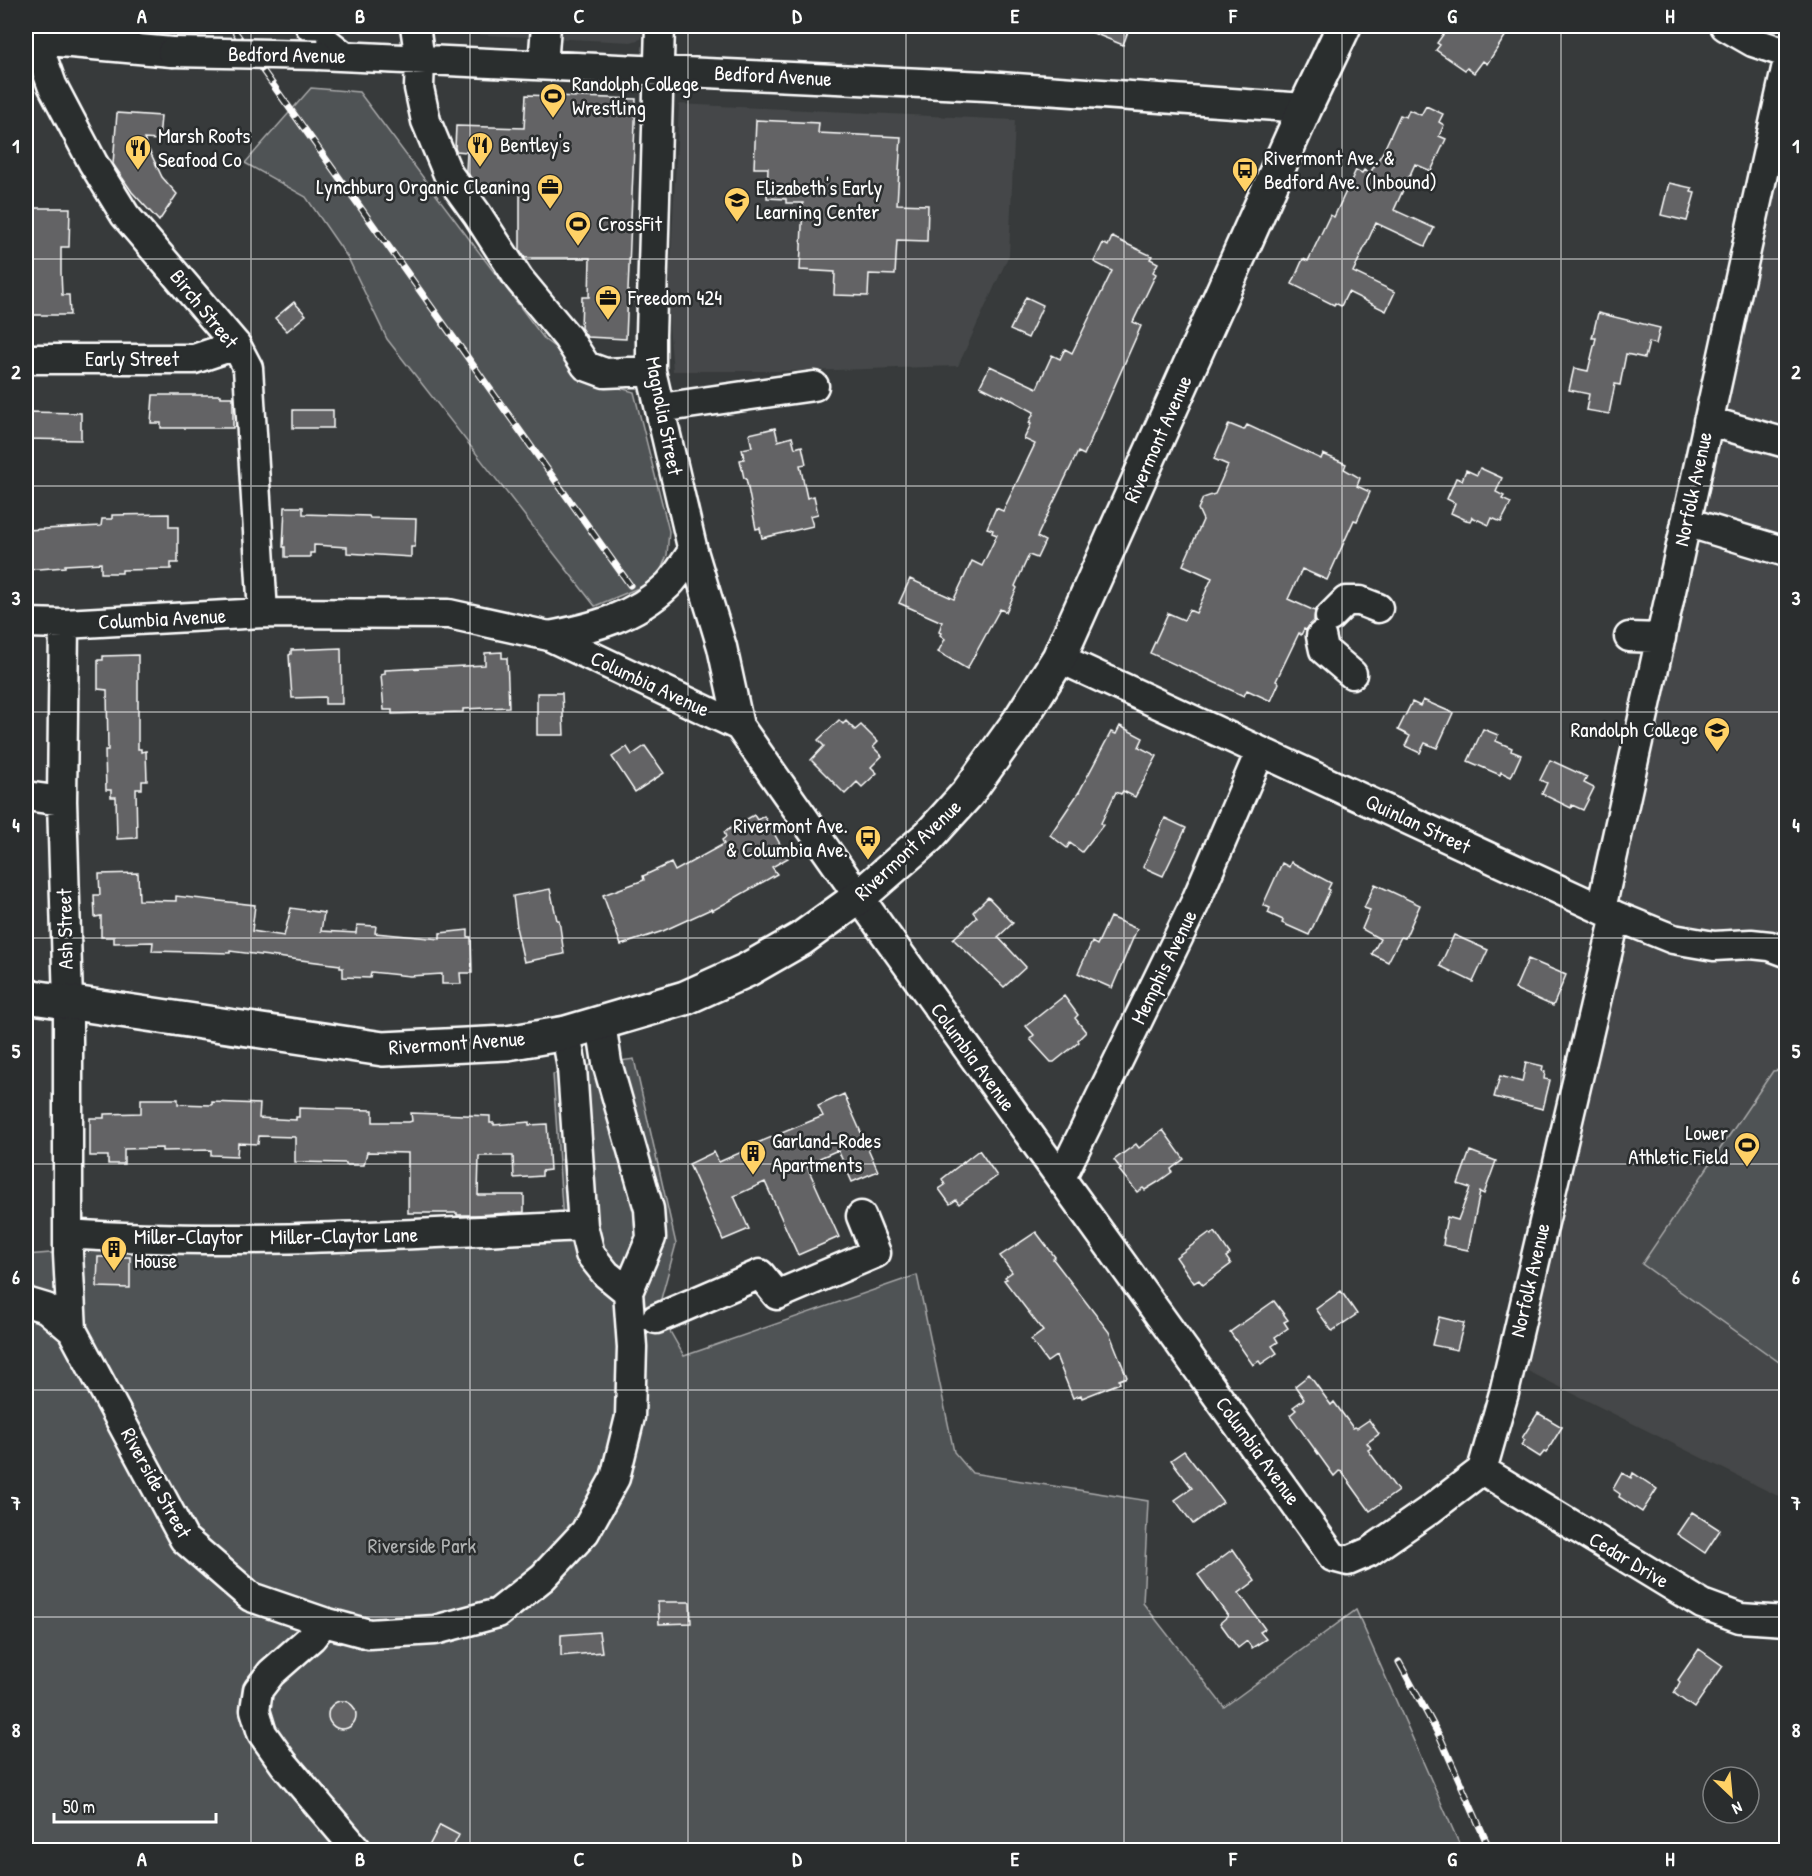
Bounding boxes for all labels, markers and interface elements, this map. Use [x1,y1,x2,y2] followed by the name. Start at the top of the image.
[137,2,147,29] text: A
[355,2,365,29] text: B
[574,2,585,29] text: C
[792,2,802,29] text: D
[1011,2,1020,29] text: E
[1228,2,1238,29] text: F
[1447,2,1457,29] text: G
[1665,2,1675,29] text: H
[228,39,346,70] street label: Bedford Avenue
[714,58,832,93] street label: Bedford Avenue
[572,69,699,122] place label: Randolph College Wrestling
[538,81,568,119] sports icon: Randolph College Wrestling
[158,121,250,174] place label: Marsh Roots Seafood Co
[465,130,495,168] restaurant icon: Bentley's
[500,130,570,159] place label: Bentley's
[12,132,20,159] text: 1
[1792,132,1800,159] text: 1
[123,133,153,171] restaurant icon: Marsh Roots Seafood Co
[1264,143,1437,196] place label: Rivermont Ave. & Bedford Ave. (Inbound)
[1230,155,1260,193] bus stop icon: Rivermont Ave. & Bedford Ave. (Inbound)
[316,172,530,201] place label: Lynchburg Organic Cleaning
[535,172,565,210] office icon: Lynchburg Organic Cleaning
[756,173,882,226] place label: Elizabeth's Early Learning Center
[722,185,752,223] school or university icon: Elizabeth's Early Learning Center
[563,209,593,247] sports icon: CrossFit
[598,209,663,238] place label: CrossFit
[164,263,246,355] street label: Birch Street
[593,283,623,321] office icon: Freedom 424
[627,283,722,312] place label: Freedom 424
[85,344,180,373] street label: Early Street
[639,354,690,478] street label: Magnolia Street
[11,358,21,385] text: 2
[1791,358,1801,385] text: 2
[1117,370,1199,507] street label: Rivermont Avenue
[1666,429,1719,549] street label: Norfolk Avenue
[12,584,21,611] text: 3
[1792,584,1801,611] text: 3
[97,601,227,636] street label: Columbia Avenue
[586,643,714,724] street label: Columbia Avenue
[1571,715,1698,744] place label: Randolph College
[1702,715,1732,753] school or university icon: Randolph College
[1361,786,1476,861] street label: Quinlan Street
[848,792,968,907] street label: Rivermont Avenue
[12,811,20,838] text: 4
[726,811,848,864] place label: Rivermont Ave. & Columbia Ave.
[1792,811,1800,838] text: 4
[853,823,883,861] bus stop icon: Rivermont Ave. & Columbia Ave.
[49,888,80,970] street label: Ash Street
[1123,905,1204,1029] street label: Memphis Avenue
[924,996,1023,1117] street label: Columbia Avenue
[388,1023,526,1062] street label: Rivermont Avenue
[12,1037,21,1064] text: 5
[1792,1037,1801,1064] text: 5
[1628,1118,1728,1171] place label: Lower Athletic Field
[772,1126,881,1179] place label: Garland-Rodes Apartments
[1732,1130,1762,1168] sports icon: Lower Athletic Field
[738,1138,768,1176] building icon: Garland-Rodes Apartments
[270,1220,418,1251] street label: Miller-Claytor Lane
[1502,1220,1557,1340] street label: Norfolk Avenue
[134,1222,243,1275] place label: Miller-Claytor House
[99,1234,129,1272] building icon: Miller-Claytor House
[12,1263,20,1290] text: 6
[1792,1263,1800,1290] text: 6
[1209,1390,1308,1511] street label: Columbia Avenue
[114,1422,199,1544] street label: Riverside Street
[10,1489,21,1516] text: 7
[1790,1489,1801,1516] text: 7
[1584,1524,1675,1595] street label: Cedar Drive
[368,1531,476,1560] park label: Riverside Park
[12,1716,21,1743] text: 8
[1792,1716,1801,1743] text: 8
[1701,1765,1761,1825] north arrow
[54,1786,216,1824] scale bar
[63,1794,95,1819] text: 50 m
[1728,1797,1746,1820] text: N
[137,1845,147,1872] text: A
[355,1845,365,1872] text: B
[574,1845,585,1872] text: C
[792,1845,802,1872] text: D
[1011,1845,1020,1872] text: E
[1228,1845,1238,1872] text: F
[1447,1845,1457,1872] text: G
[1665,1845,1675,1872] text: H

